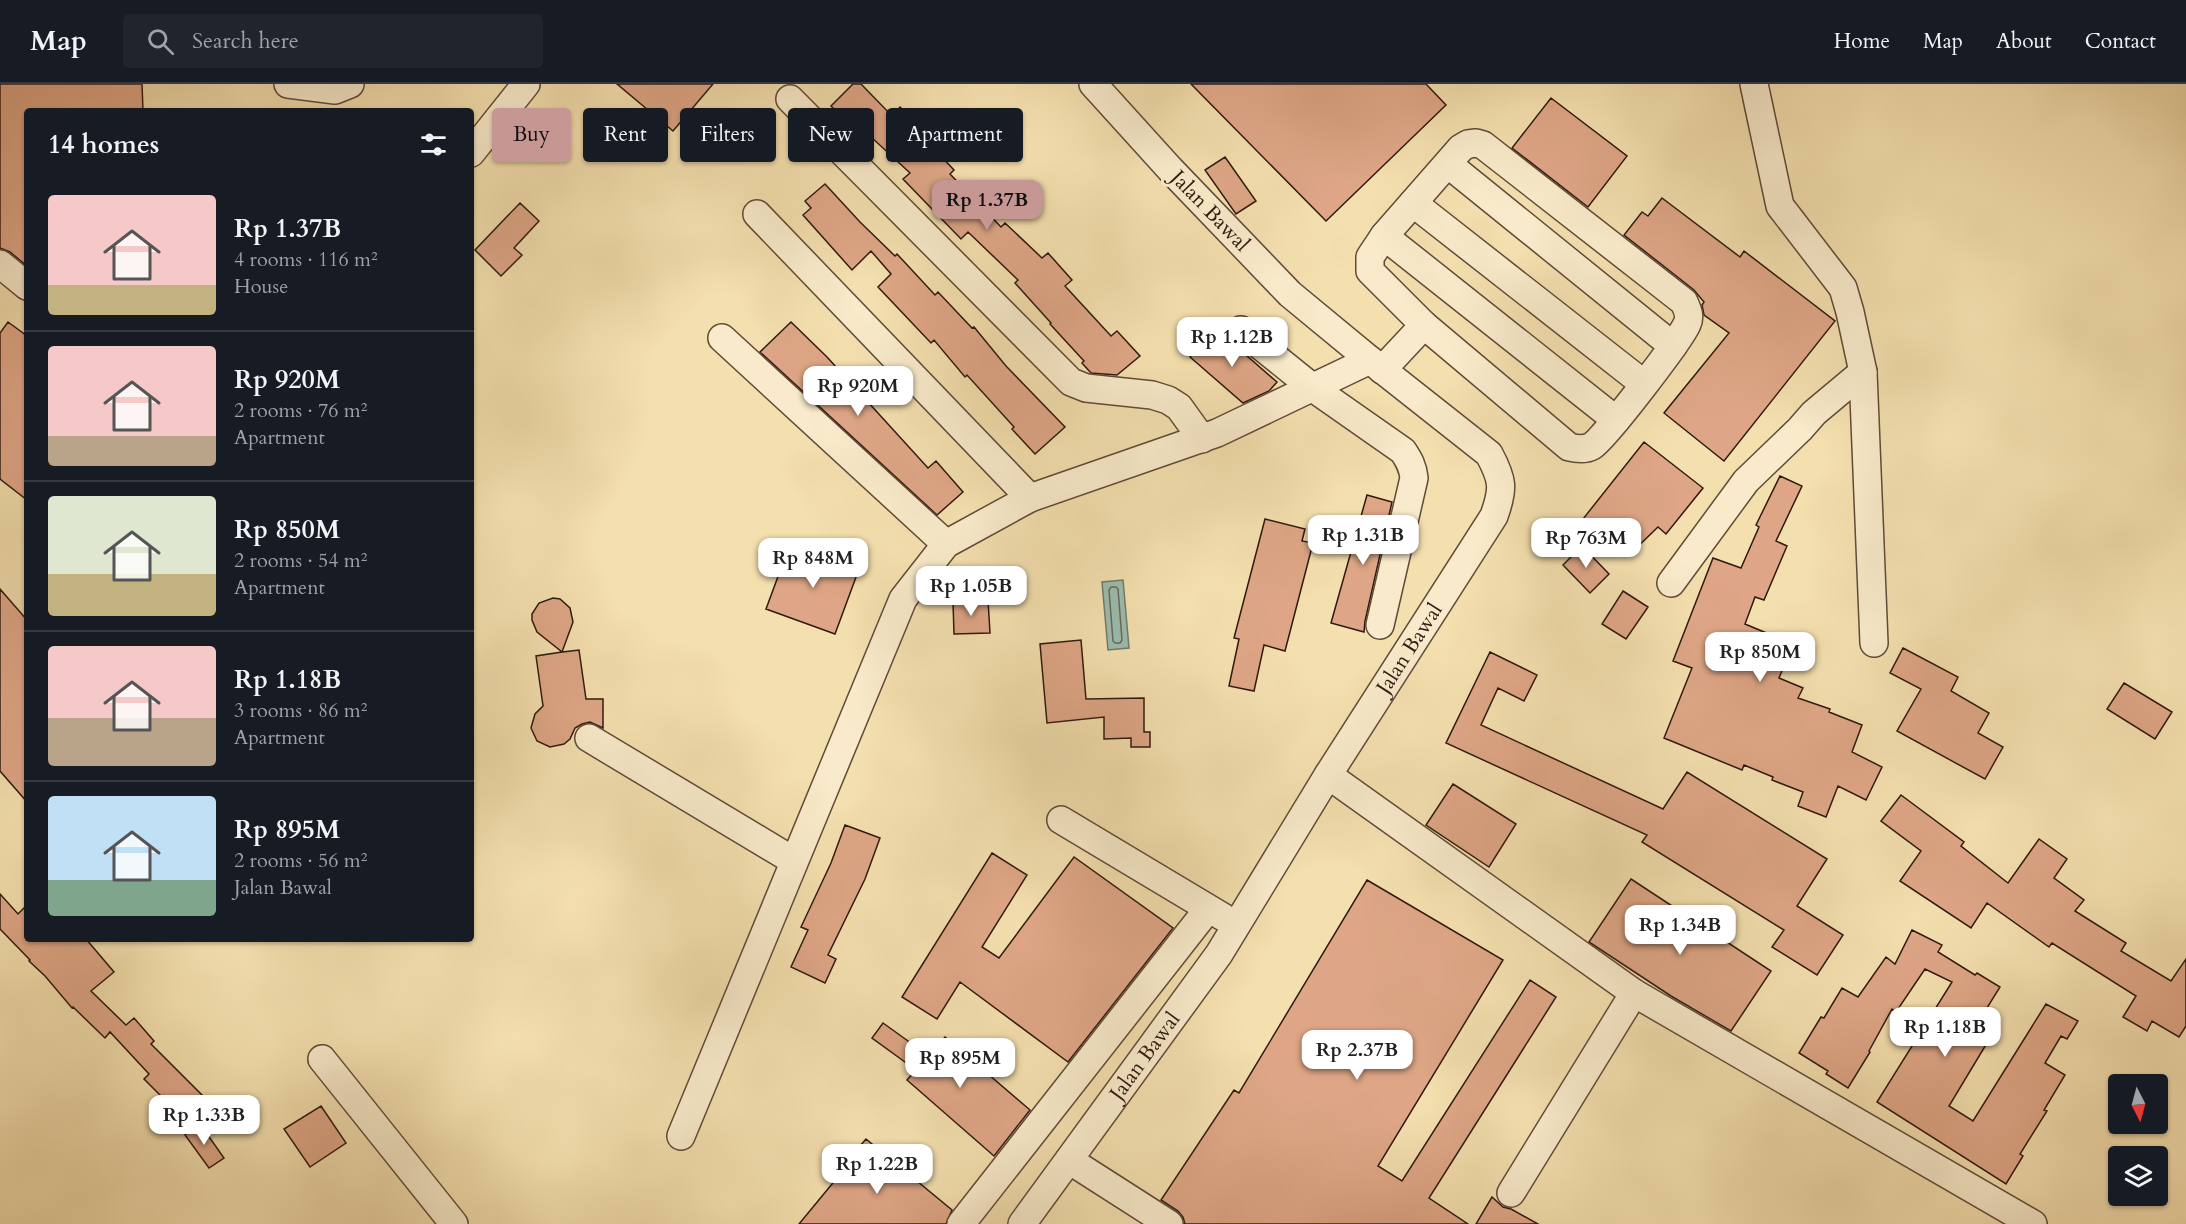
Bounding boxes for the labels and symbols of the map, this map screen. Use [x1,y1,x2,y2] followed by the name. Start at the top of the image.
[1162,162,1256,258] street label: Jalan Bawal
[925,180,1049,231] pin: Rp 1.37B
[1170,317,1294,368] pin: Rp 1.12B
[803,366,913,417] pin: Rp 920M
[1301,515,1425,566] pin: Rp 1.31B
[1531,518,1641,569] pin: Rp 763M
[758,538,868,589] pin: Rp 848M
[909,566,1033,617] pin: Rp 1.05B
[1367,597,1449,702] street label: Jalan Bawal
[1705,632,1815,683] pin: Rp 850M
[1618,905,1742,956] pin: Rp 1.34B
[1101,1006,1187,1108] street label: Jalan Bawal
[1883,1007,2007,1058] pin: Rp 1.18B
[1295,1030,1419,1081] pin: Rp 2.37B
[905,1038,1015,1089] pin: Rp 895M
[2108,1074,2168,1134] north arrow
[142,1095,266,1146] pin: Rp 1.33B
[815,1144,939,1195] pin: Rp 1.22B

